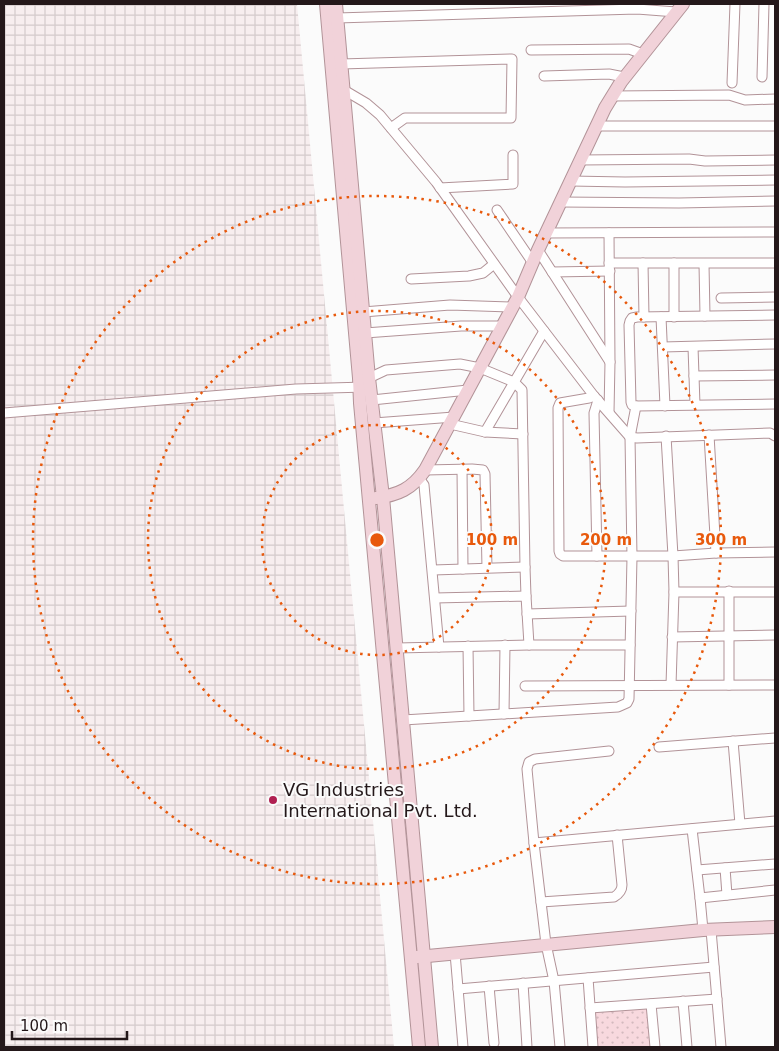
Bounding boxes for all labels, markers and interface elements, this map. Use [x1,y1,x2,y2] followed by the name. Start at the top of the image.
[368,531,386,549] centre of rings
[466,531,518,549] text: 100 m
[580,531,632,549] text: 200 m
[695,531,747,549] text: 300 m
[283,779,478,821] place label: VG Industries International Pvt. Ltd.
[267,794,279,806] marker: VG Industries International Pvt. Ltd.
[12,1008,128,1040] scale bar
[20,1017,68,1035] text: 100 m

